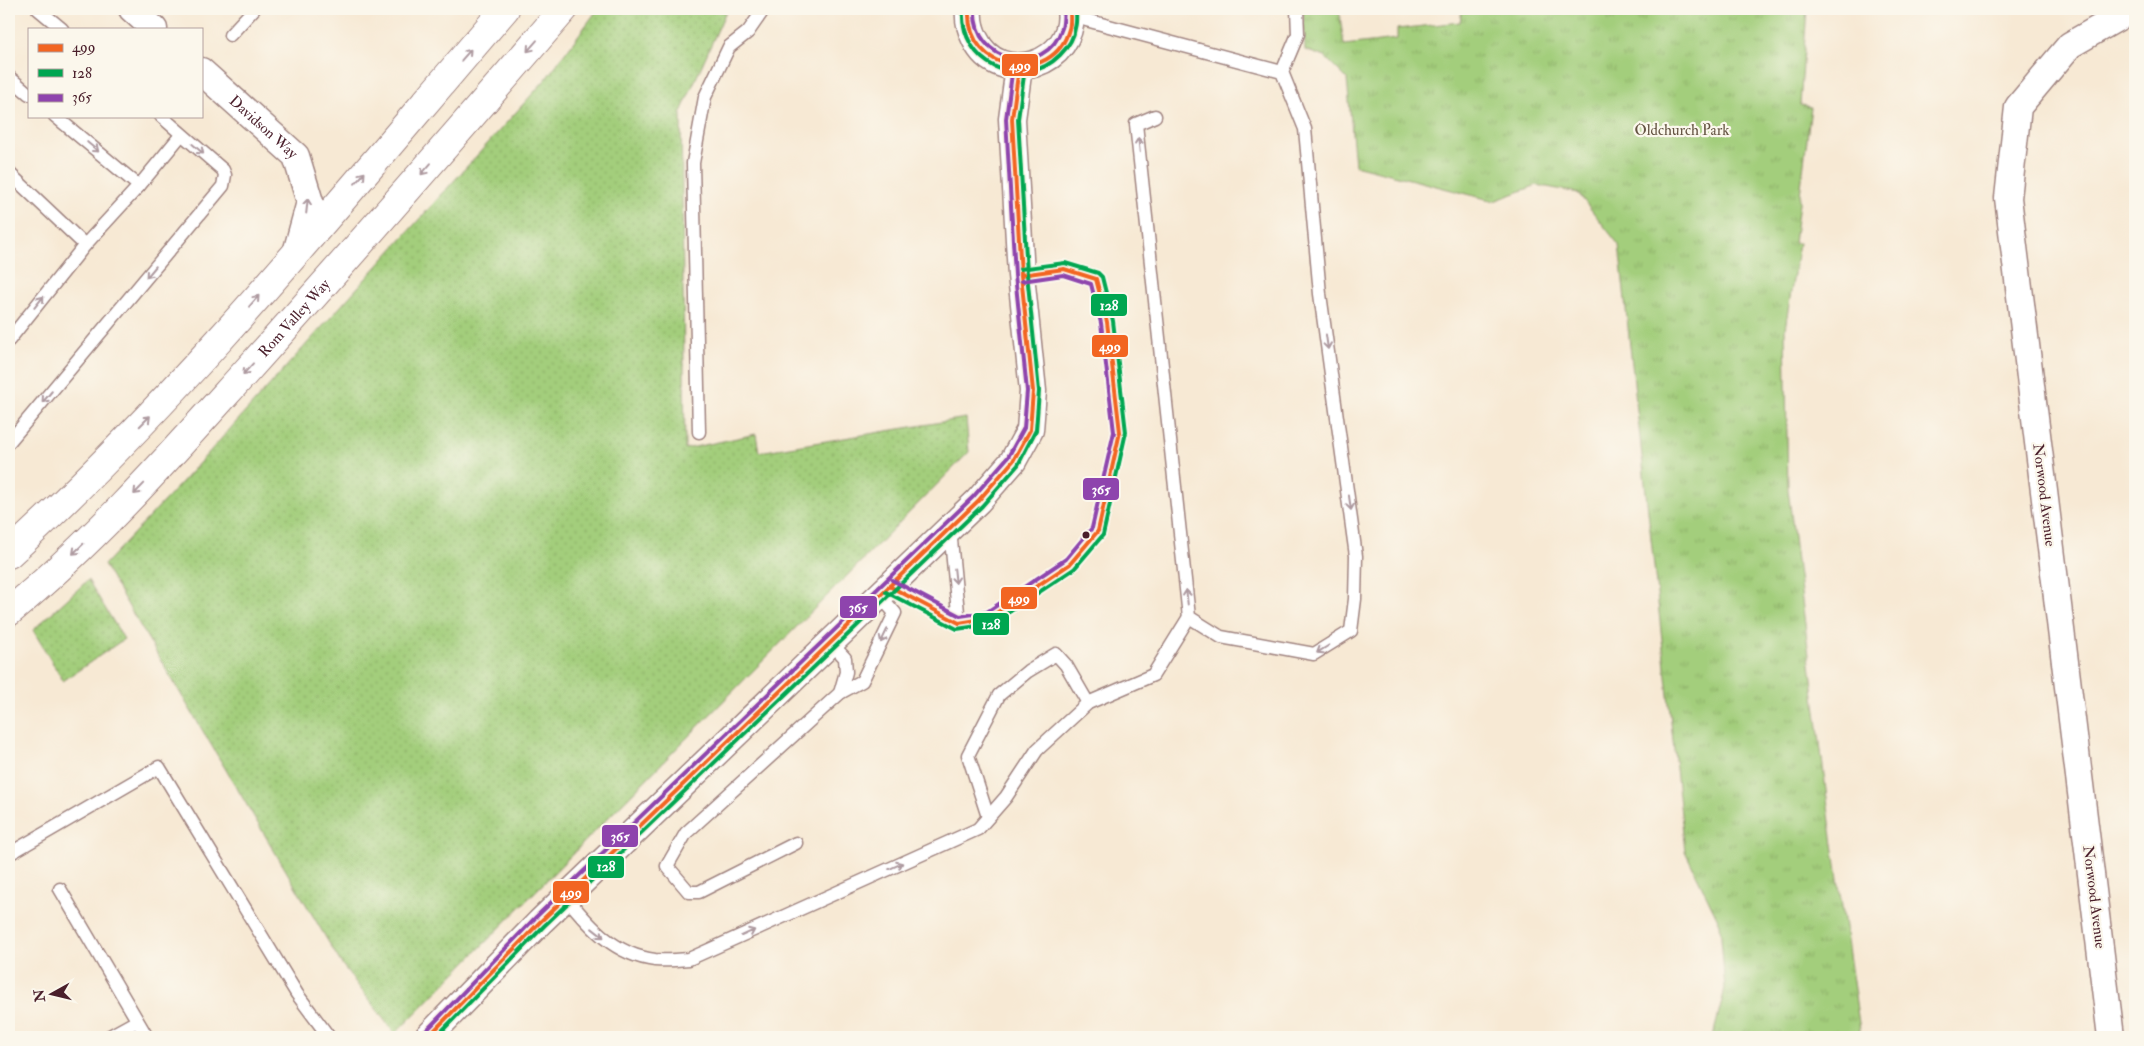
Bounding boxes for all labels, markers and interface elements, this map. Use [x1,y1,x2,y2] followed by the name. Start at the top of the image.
[28,28,202,118] legend
[72,38,95,57] text: 499
[526,39,538,52] one-way arrow
[460,48,472,61] one-way arrow
[1001,53,1039,77] line badge: 499
[1008,57,1031,74] text: 499
[72,64,92,83] text: 128
[72,88,92,107] text: 365
[225,91,302,163] street label: Davidson Way
[1635,121,1729,140] park label: Oldchurch Park
[1134,138,1144,154] one-way arrow
[86,142,99,153] one-way arrow
[191,143,204,154] one-way arrow
[420,162,432,175] one-way arrow
[354,171,366,184] one-way arrow
[302,198,312,214] one-way arrow
[145,265,156,278] one-way arrow
[254,275,334,361] street label: Rom Valley Way
[1090,293,1128,317] line badge: 128
[248,294,259,307] one-way arrow
[34,296,45,309] one-way arrow
[1100,297,1119,314] text: 128
[1091,334,1129,358] line badge: 499
[1322,334,1332,350] one-way arrow
[1098,338,1121,355] text: 499
[243,362,254,375] one-way arrow
[41,390,52,403] one-way arrow
[139,415,151,428] one-way arrow
[2028,442,2060,548] street label: Norwood Avenue
[1082,477,1120,501] line badge: 365
[1092,481,1111,498] text: 365
[133,483,145,496] one-way arrow
[1345,495,1355,511] one-way arrow
[1081,530,1091,540] unlabelled marker
[72,543,85,555] one-way arrow
[950,567,959,583] one-way arrow
[1000,586,1038,610] line badge: 499
[1182,589,1192,605] one-way arrow
[1007,590,1030,607] text: 499
[839,595,878,619] line badge: 365
[849,599,868,616] text: 365
[972,612,1010,636] line badge: 128
[982,616,1001,633] text: 128
[879,629,889,644] one-way arrow
[1316,644,1330,654] one-way arrow
[601,824,639,848] line badge: 365
[611,828,630,845] text: 365
[2078,844,2110,950] street label: Norwood Avenue
[587,855,625,879] line badge: 128
[597,858,616,875] text: 128
[888,861,903,871] one-way arrow
[552,880,590,904] line badge: 499
[559,884,582,901] text: 499
[592,928,605,939] one-way arrow
[740,928,755,937] one-way arrow
[28,968,78,1018] north arrow
[30,988,49,1004] text: N

